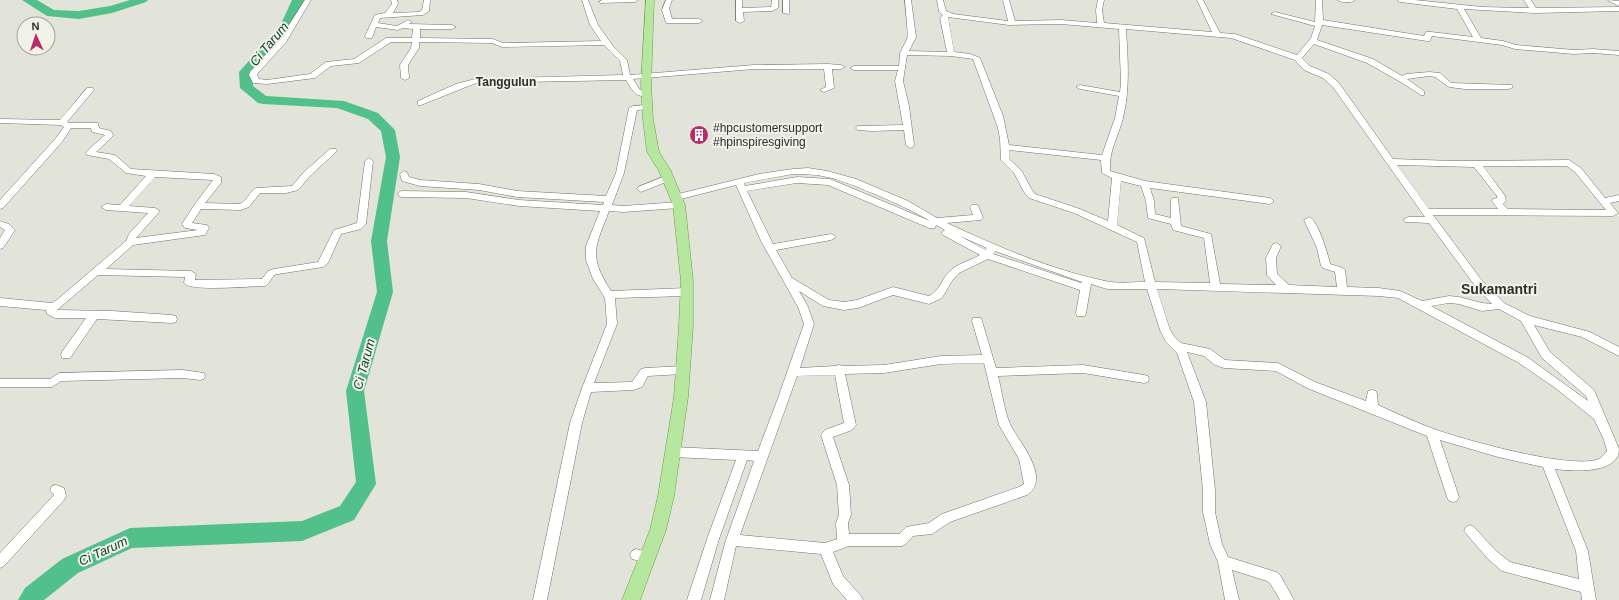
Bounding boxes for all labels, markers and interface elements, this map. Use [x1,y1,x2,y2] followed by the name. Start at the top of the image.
[16,16,56,56] north arrow
[246,19,292,69] water label: Ci Tarum
[31,20,40,32] text: N
[476,75,536,89] district label: Tanggulun
[713,121,823,149] place label: #hpcustomersupport #hpinspiresgiving
[688,124,710,146] building icon: #hpcustomersupport #hpinspiresgiving
[1461,281,1537,297] district label: Sukamantri
[350,337,378,391] water label: Ci Tarum
[76,533,130,569] water label: Ci Tarum

